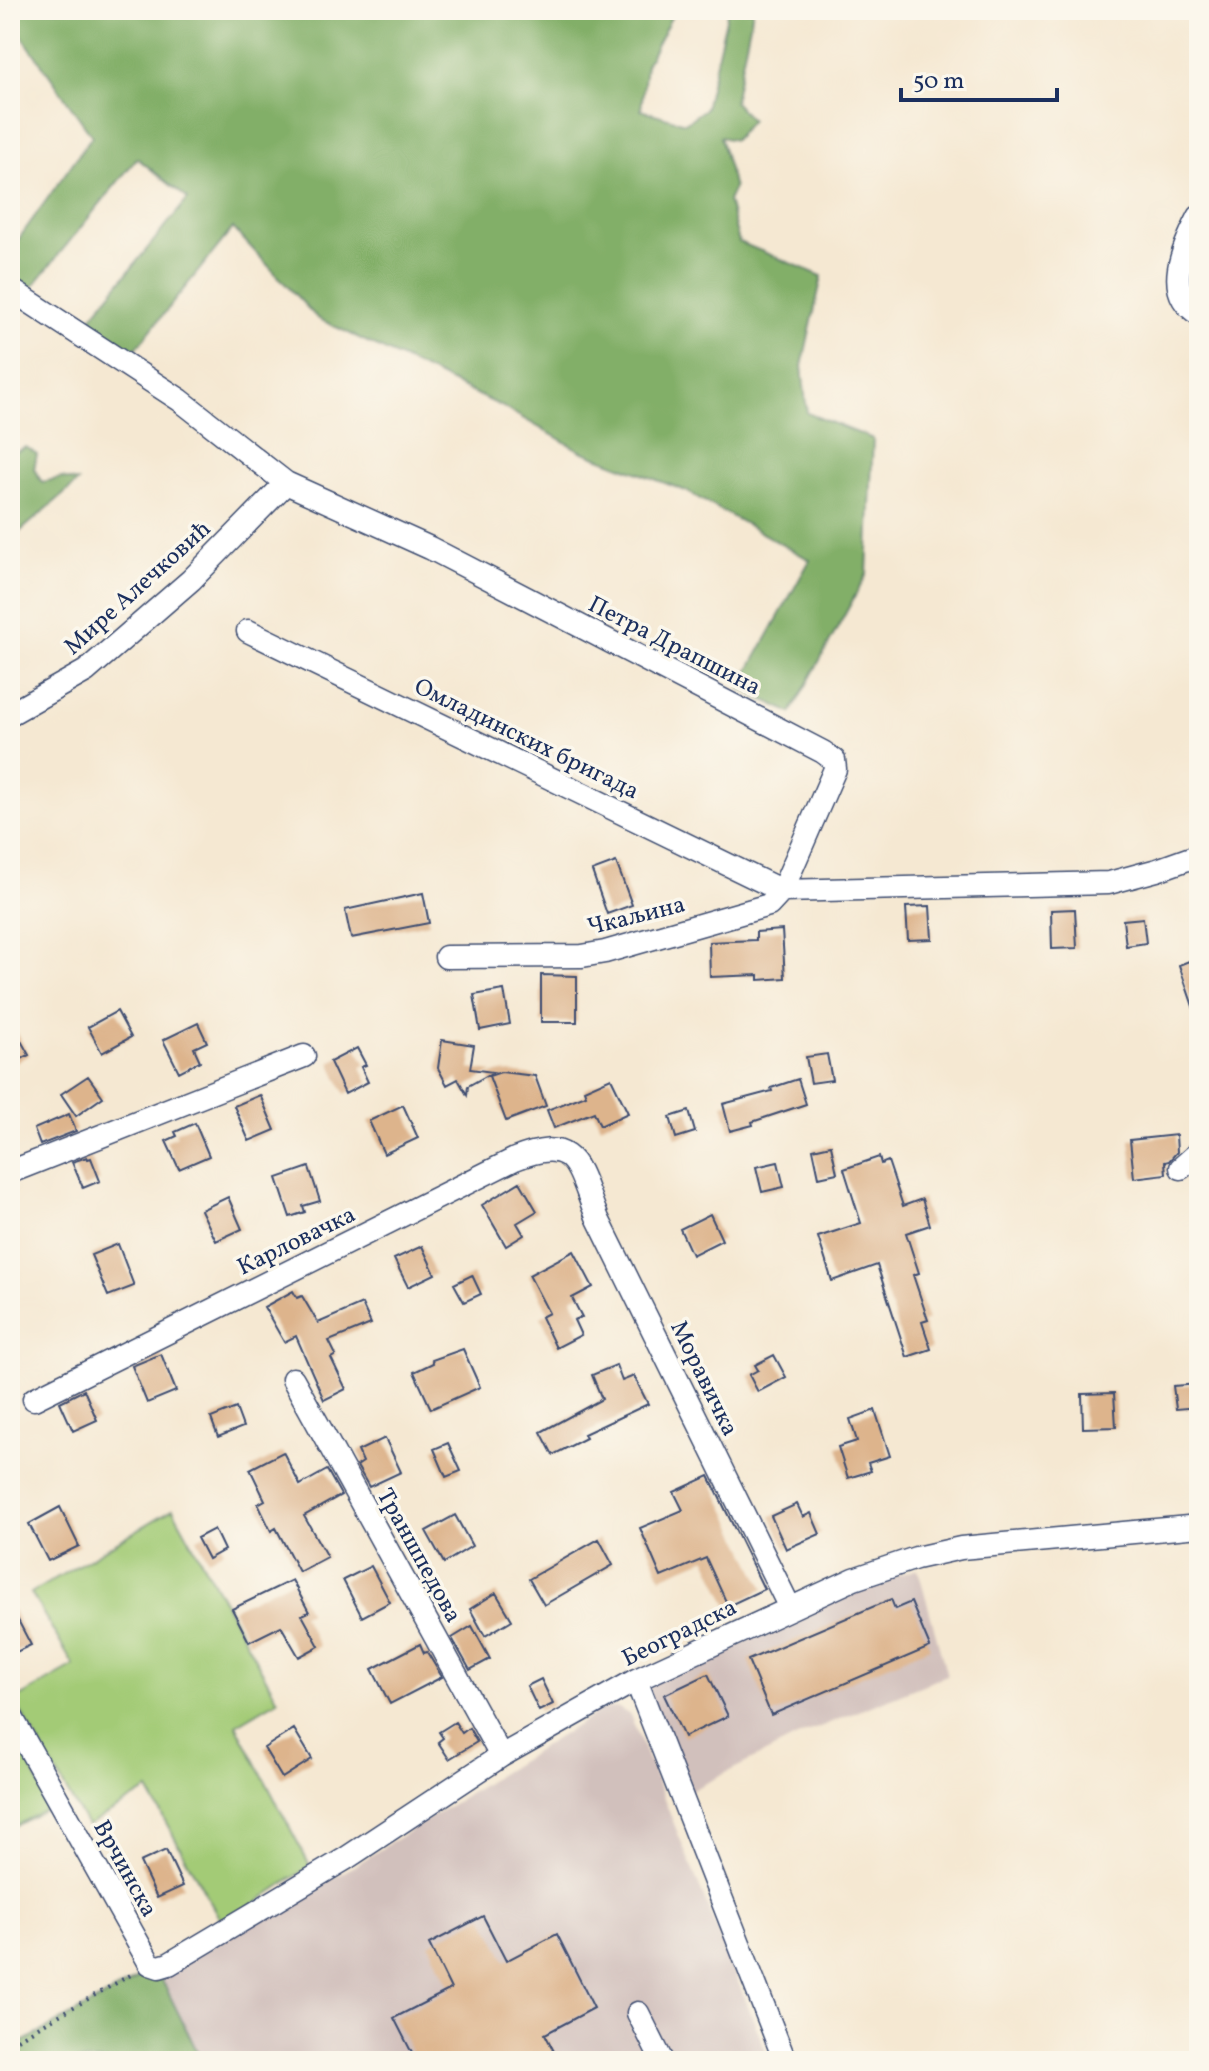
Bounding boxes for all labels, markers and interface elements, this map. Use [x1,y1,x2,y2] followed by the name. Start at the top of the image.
[901,52,1057,102] scale bar
[913,65,965,99] text: 50 m
[57,513,219,664] street label: Мире Алечковић
[582,589,766,705] street label: Петра Драпшина
[408,671,644,809] street label: Омладинских бригада
[584,888,689,945] street label: Чкаљина
[232,1198,362,1285] street label: Карловачка
[661,1315,746,1442] street label: Моравичка
[367,1482,469,1629] street label: Траншпедова
[617,1591,743,1676] street label: Београдска
[84,1814,165,1924] street label: Врчинска

